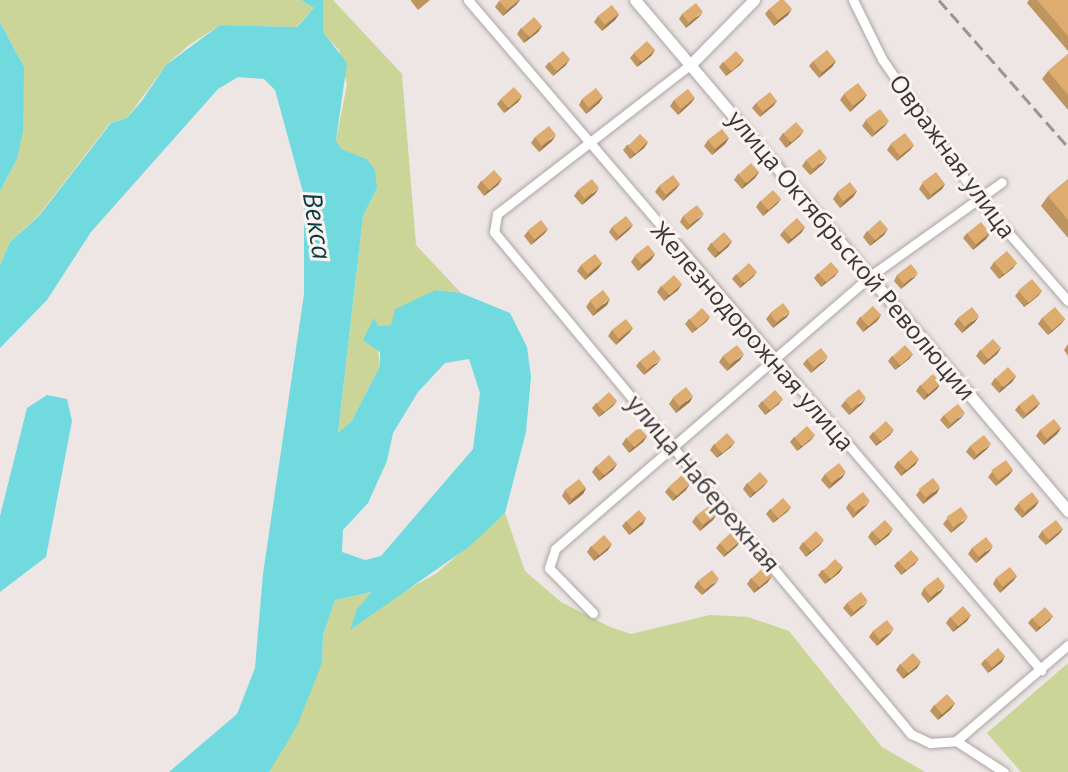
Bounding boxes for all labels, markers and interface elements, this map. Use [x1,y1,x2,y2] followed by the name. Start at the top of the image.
[884,68,1022,244] street label: Овражная улица
[722,104,982,406] street label: улица Октябрьской Революции
[296,190,338,262] water label: Векса
[646,215,860,457] street label: Железнодорожная улица
[622,389,786,577] street label: улица Набережная

